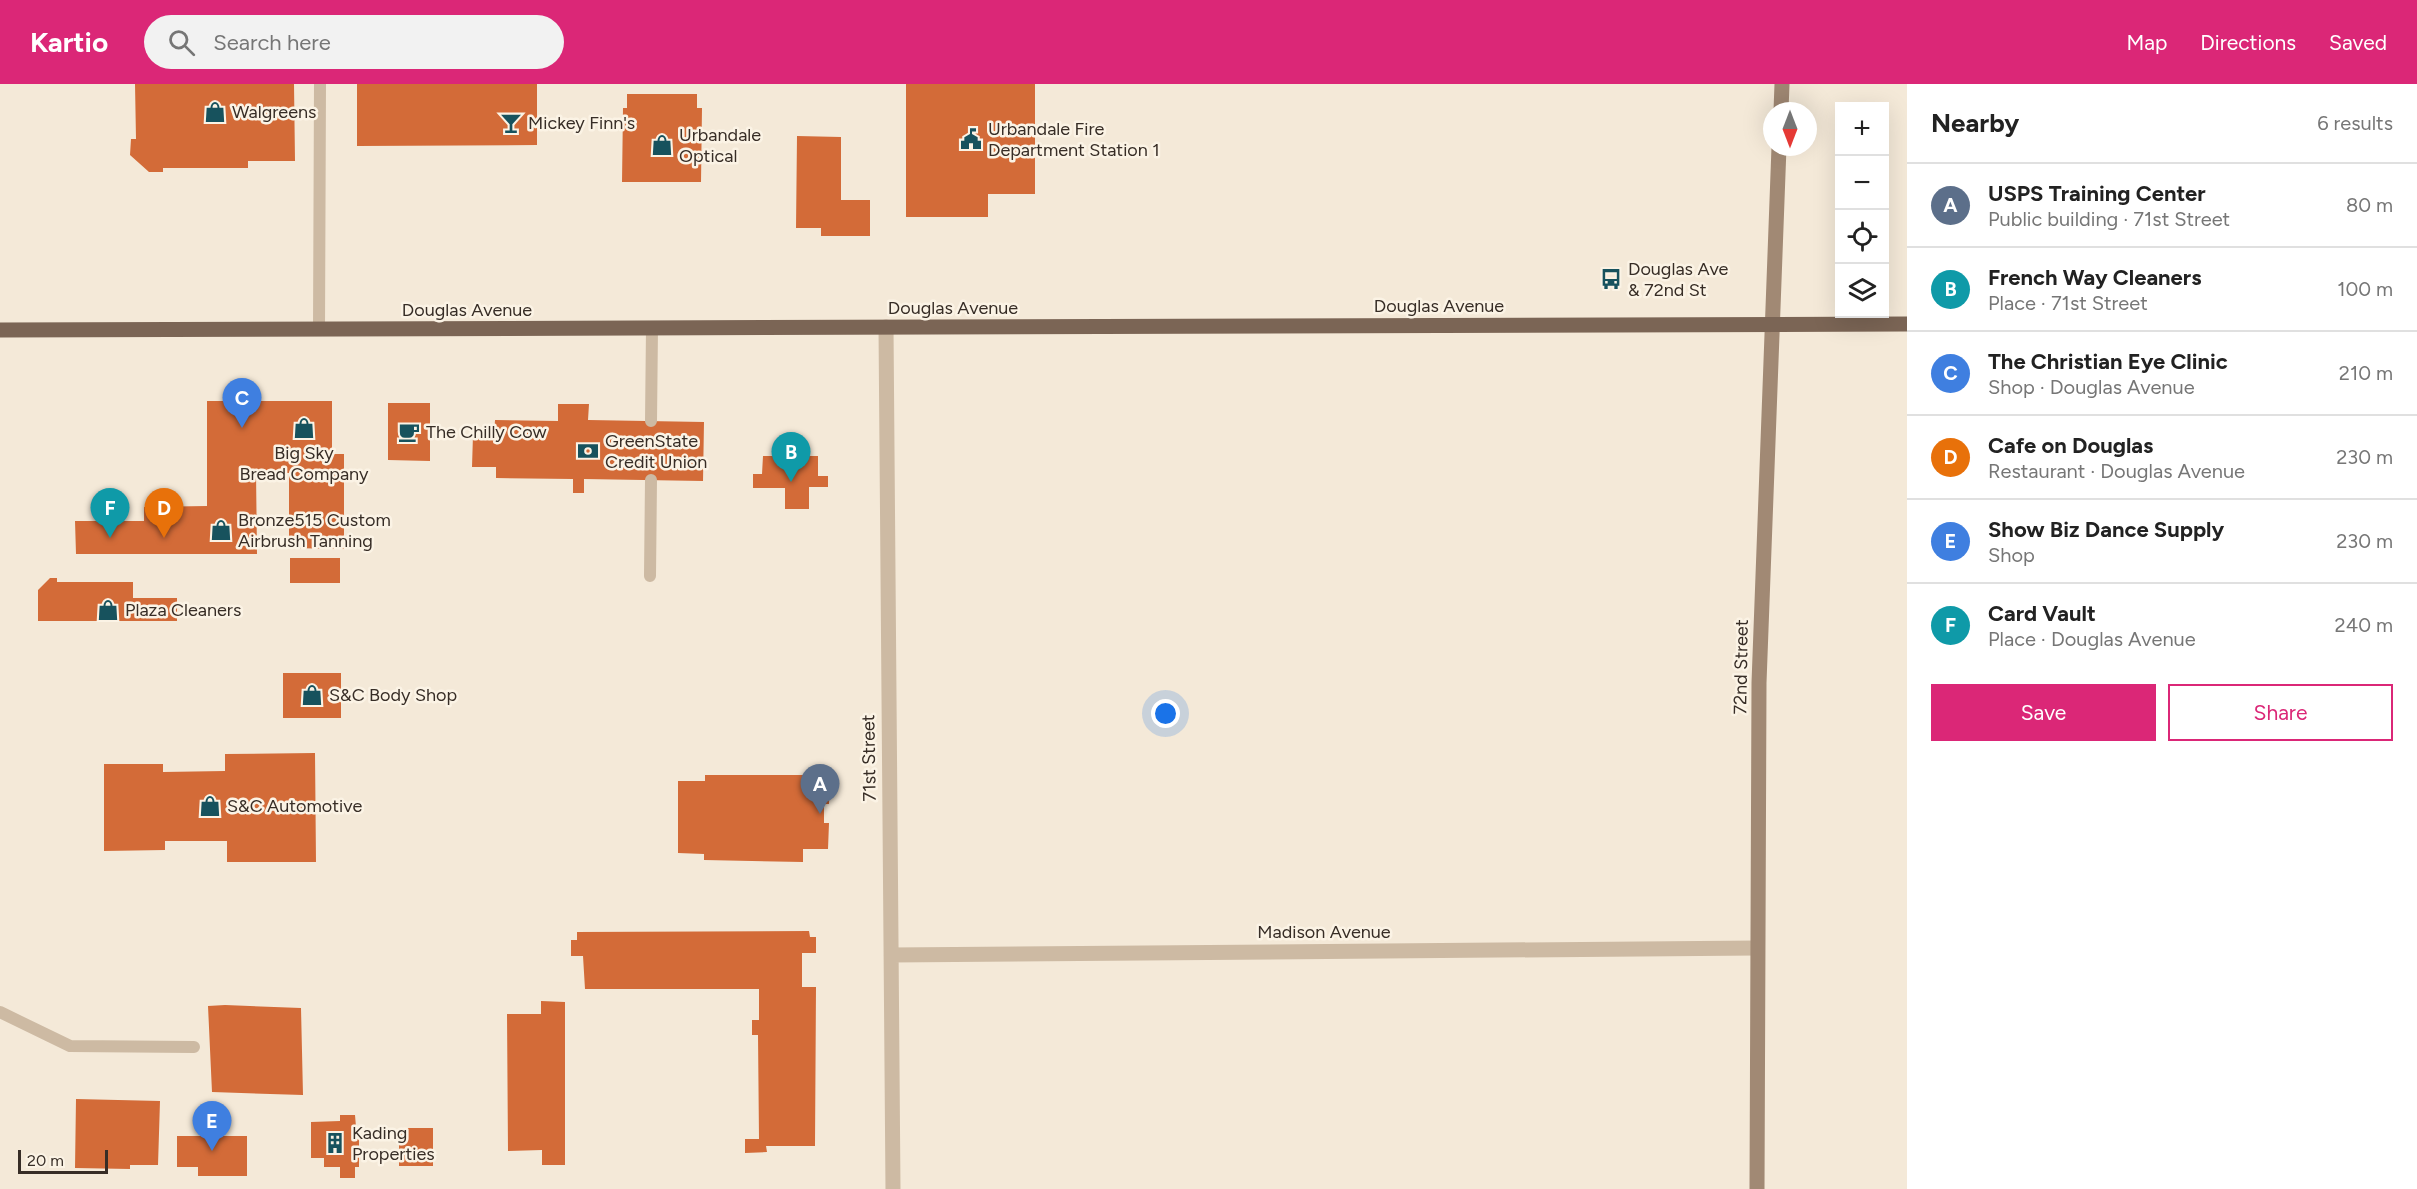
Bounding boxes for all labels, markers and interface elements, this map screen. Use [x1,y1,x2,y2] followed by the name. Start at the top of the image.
[144,15,564,69] search box
[30,25,108,59] text: Kartio
[165,26,198,59] icon: search
[213,29,331,56] text: Search here
[2126,30,2167,55] text: Map
[2200,30,2296,55] text: Directions
[2329,30,2387,55] text: Saved
[203,100,227,124] shop icon: Walgreens
[232,101,316,123] place label: Walgreens
[1763,102,1817,156] north arrow
[1835,102,1889,318] map controls
[1835,102,1889,156] button: +
[1931,107,2019,139] text: Nearby
[499,111,523,135] bar icon: Mickey Finn's
[2317,111,2393,135] text: 6 results
[528,112,635,134] place label: Mickey Finn's
[988,118,1160,161] place label: Urbandale Fire Department Station 1
[679,124,761,167] place label: Urbandale Optical
[959,127,983,151] public building icon: Urbandale Fire Department Station 1
[650,133,674,157] shop icon: Urbandale Optical
[1835,156,1889,210] button: −
[1988,180,2206,207] text: USPS Training Center
[1943,193,1958,217] text: A
[2346,193,2393,217] text: 80 m
[1988,207,2230,231] text: Public building · 71st Street
[1835,210,1889,264] button: locate
[1628,258,1729,301] place label: Douglas Ave & 72nd St
[1835,264,1889,318] button: layers
[1988,264,2201,291] text: French Way Cleaners
[1599,267,1623,291] bus stop icon: Douglas Ave & 72nd St
[1944,277,1957,301] text: B
[2337,277,2393,301] text: 100 m
[1988,291,2148,315] text: Place · 71st Street
[1374,295,1504,317] street label: Douglas Avenue
[888,297,1018,319] street label: Douglas Avenue
[402,299,532,321] street label: Douglas Avenue
[1988,348,2228,375] text: The Christian Eye Clinic
[1943,361,1958,385] text: C
[2339,361,2393,385] text: 210 m
[1988,375,2195,399] text: Shop · Douglas Avenue
[222,378,262,428] pin: C
[292,416,316,440] shop icon: Big Sky Bread Company
[397,420,421,444] cafe icon: The Chilly Cow
[426,421,547,443] place label: The Chilly Cow
[605,430,707,473] place label: GreenState Credit Union
[772,432,810,482] pin: B
[1988,432,2153,459] text: Cafe on Douglas
[576,439,600,463] bank icon: GreenState Credit Union
[239,442,369,485] place label: Big Sky Bread Company
[1944,445,1958,469] text: D
[2336,445,2393,469] text: 230 m
[1988,459,2245,483] text: Restaurant · Douglas Avenue
[90,488,130,538] pin: F
[144,488,184,538] pin: D
[238,509,391,552] place label: Bronze515 Custom Airbrush Tanning
[1988,516,2224,543] text: Show Biz Dance Supply
[209,518,233,542] shop icon: Bronze515 Custom Airbrush Tanning
[1945,529,1956,553] text: E
[2336,529,2393,553] text: 230 m
[1988,543,2035,567] text: Shop
[96,598,120,622] shop icon: Plaza Cleaners
[125,599,241,621] place label: Plaza Cleaners
[1988,600,2096,627] text: Card Vault
[1945,613,1956,637] text: F
[2335,613,2393,637] text: 240 m
[1729,619,1753,715] street label: 72nd Street
[1988,627,2196,651] text: Place · Douglas Avenue
[300,683,324,707] shop icon: S&C Body Shop
[329,684,457,706] place label: S&C Body Shop
[1931,684,2156,741] button: Save
[2168,684,2393,741] button: Share
[1151,699,1180,728] your location
[857,714,881,802] street label: 71st Street
[800,764,840,814] pin: A
[198,794,222,818] shop icon: S&C Automotive
[227,795,362,817] place label: S&C Automotive
[1257,921,1391,943] street label: Madison Avenue
[192,1102,232,1151] pin: E
[352,1122,435,1165] place label: Kading Properties
[323,1131,347,1155] building icon: Kading Properties
[18,1147,108,1174] scale bar
[27,1151,64,1170] text: 20 m

